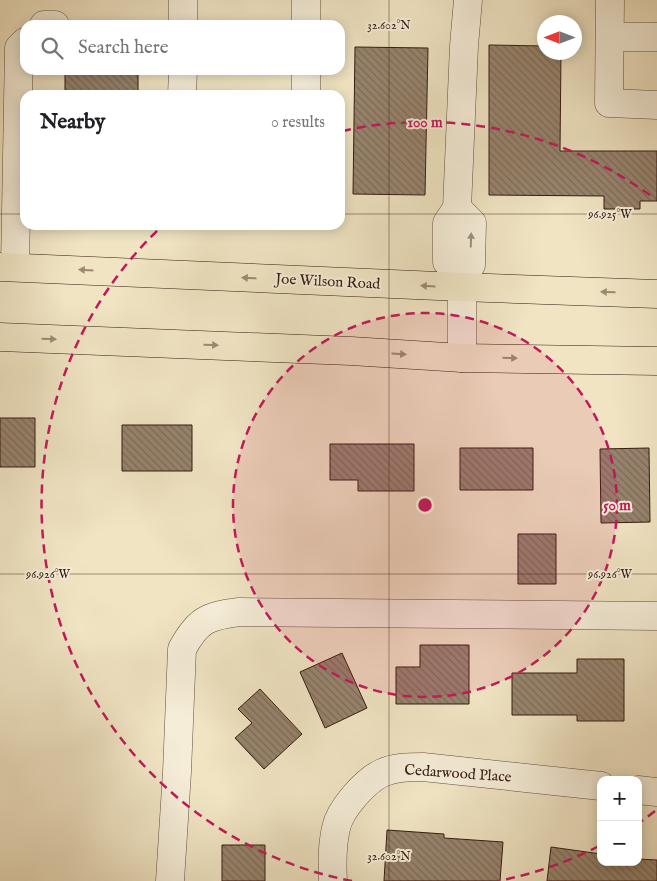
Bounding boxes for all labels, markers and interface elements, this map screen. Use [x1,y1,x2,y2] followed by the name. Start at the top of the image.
[537,15,582,60] north arrow
[367,18,411,33] text: 32.602°N
[20,20,345,75] search box
[38,34,66,62] icon: search
[78,36,169,60] text: Search here
[40,109,105,136] text: Nearby
[271,113,325,133] text: 0 results
[407,113,443,132] text: 100 m
[587,207,632,222] text: 96.925°W
[468,232,476,248] one-way arrow
[78,266,94,274] one-way arrow
[273,269,382,294] street label: Joe Wilson Road
[240,273,256,281] one-way arrow
[420,282,436,290] one-way arrow
[600,288,616,296] one-way arrow
[41,335,57,343] one-way arrow
[203,342,219,350] one-way arrow
[392,350,408,358] one-way arrow
[503,355,519,363] one-way arrow
[416,496,434,514] centre of rings
[603,496,631,515] text: 50 m
[25,567,71,582] text: 96.926°W
[587,567,633,582] text: 96.926°W
[404,760,512,787] street label: Cedarwood Place
[597,776,642,866] map controls
[597,776,642,821] button: +
[597,821,642,866] button: −
[367,849,411,864] text: 32.602°N

